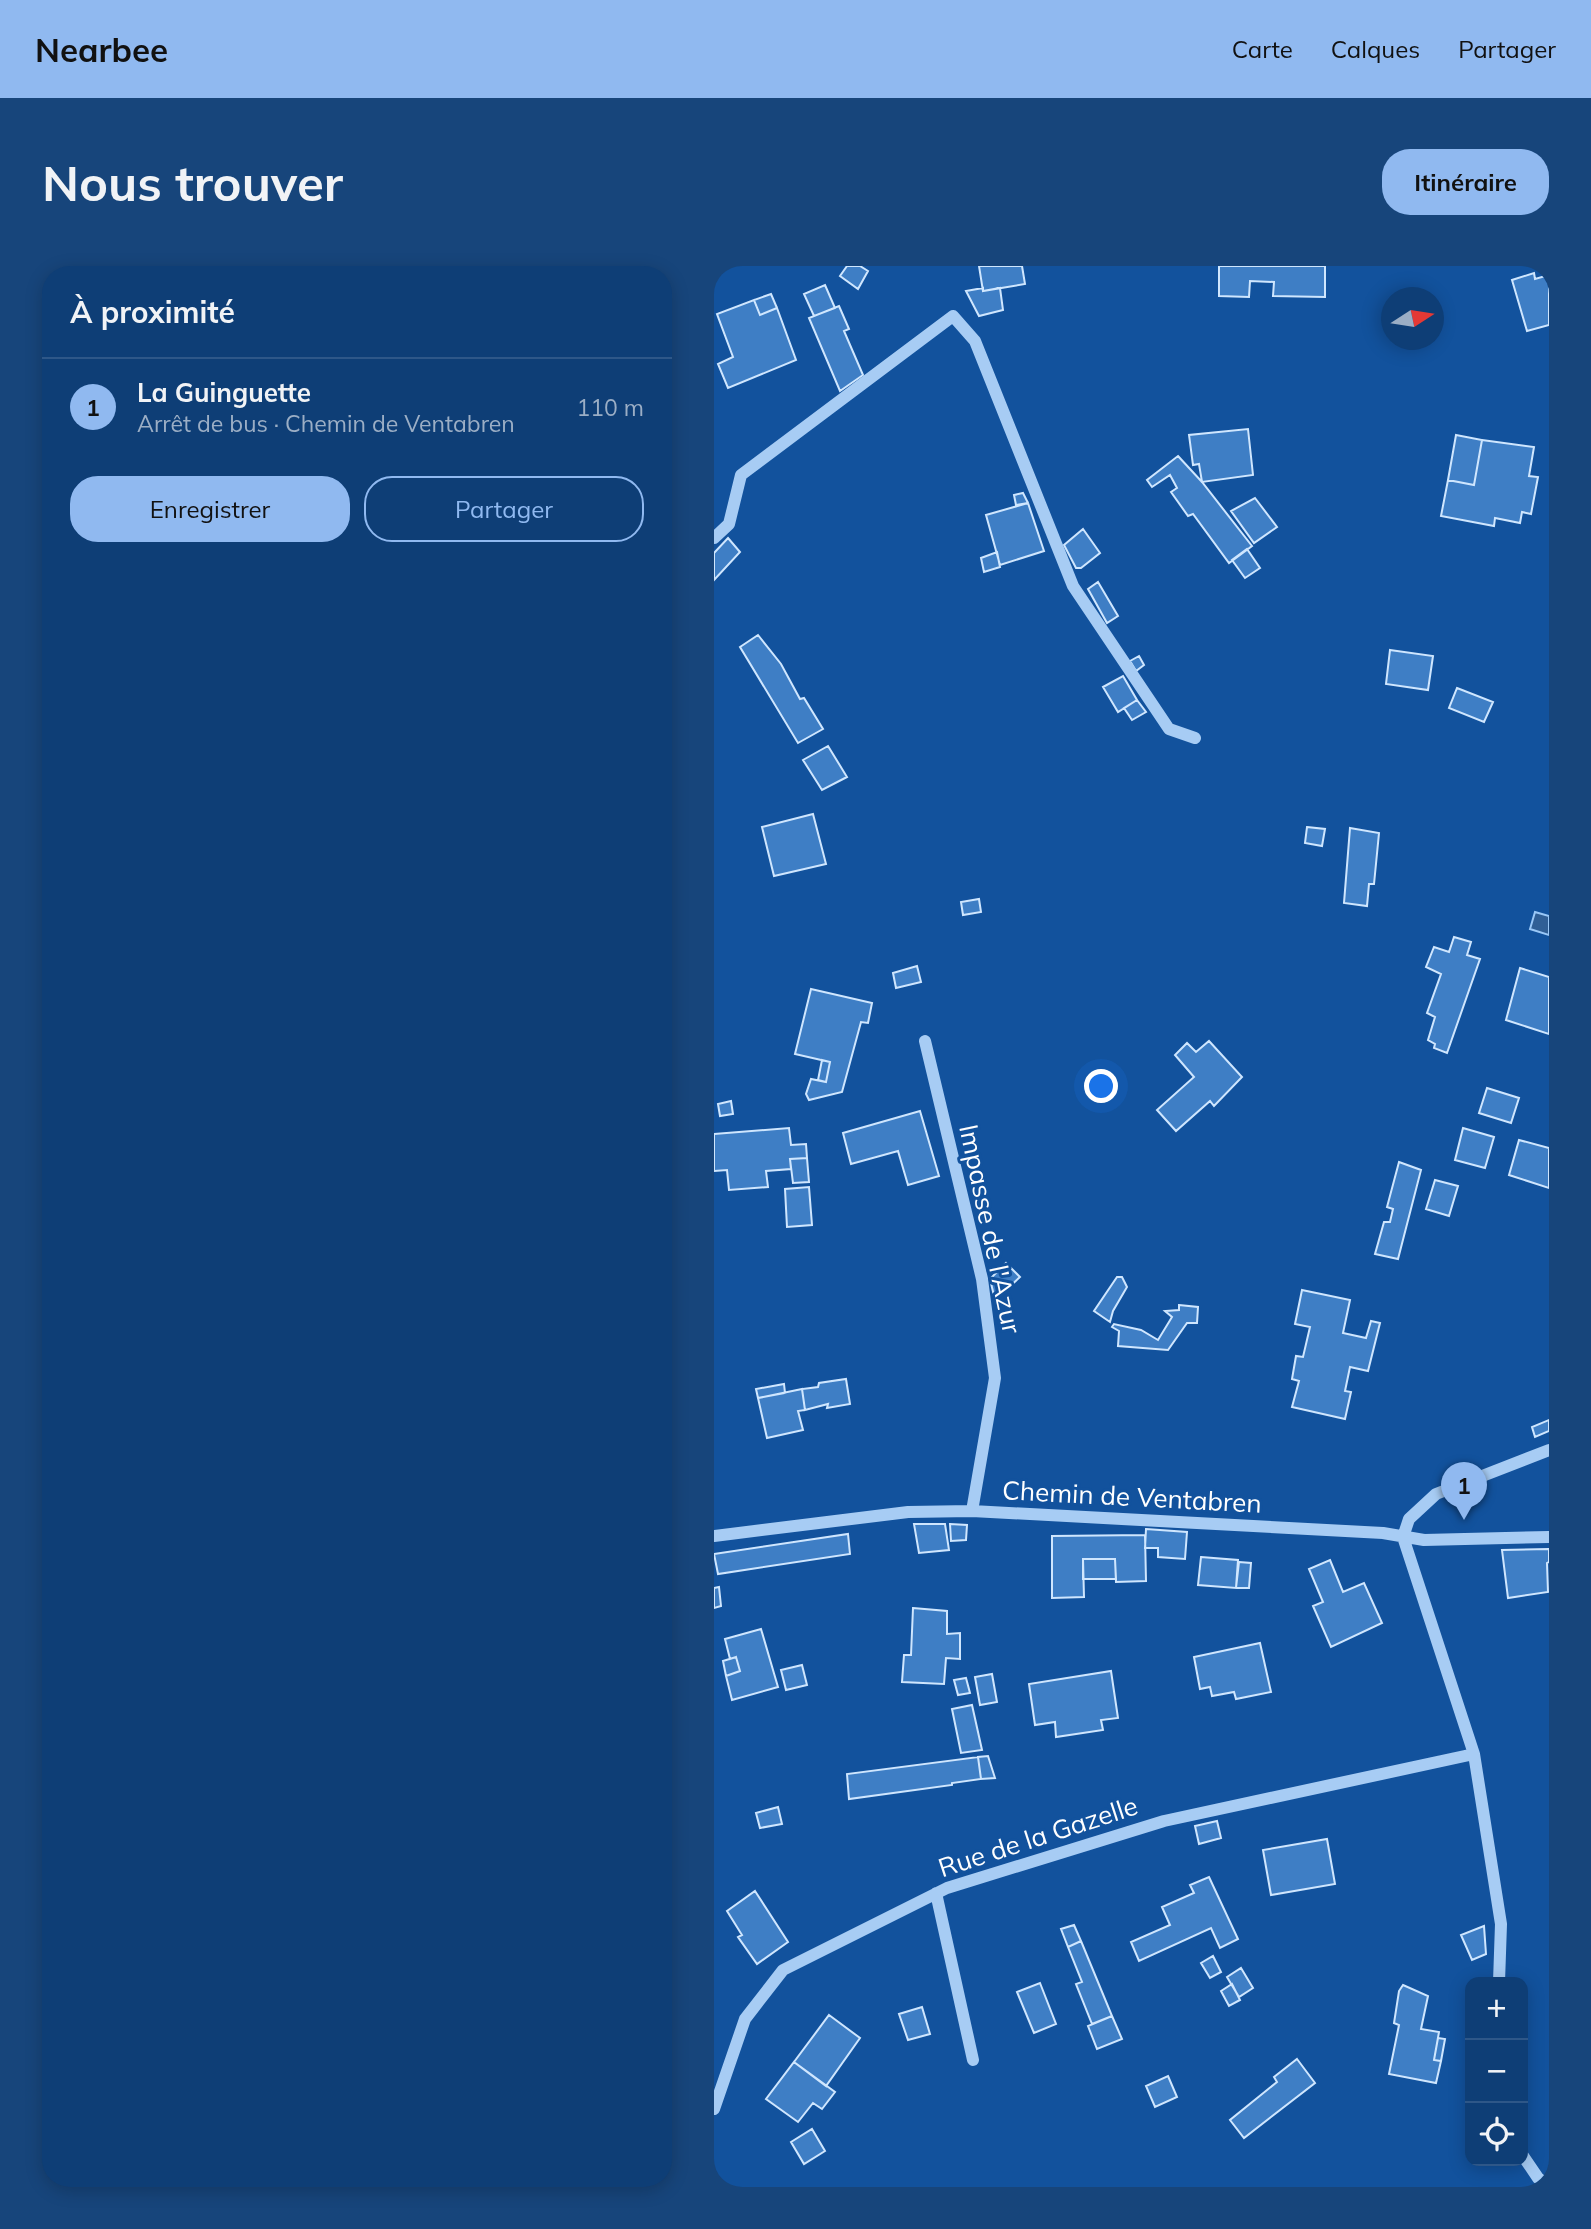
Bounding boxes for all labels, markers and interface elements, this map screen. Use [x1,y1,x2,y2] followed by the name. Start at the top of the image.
[35,29,168,70] text: Nearbee
[1232,34,1293,64] text: Carte
[1331,34,1420,64] text: Calques
[1458,34,1556,64] text: Partager
[1382,149,1549,215] button: Itinéraire
[42,152,343,213] text: Nous trouver
[1381,287,1444,350] north arrow
[70,293,235,331] text: À proximité
[137,376,311,409] text: La Guinguette
[86,393,100,422] text: 1
[576,393,644,422] text: 110 m
[137,409,515,438] text: Arrêt de bus · Chemin de Ventabren
[70,476,350,542] button: Enregistrer
[364,476,644,542] button: Partager
[1084,1069,1118,1103] your location
[952,1121,1029,1337] street label: Impasse de l'Azur
[1441,1462,1487,1520] pin: 1
[1001,1473,1263,1520] street label: Chemin de Ventabren
[934,1789,1142,1884] street label: Rue de la Gazelle
[1465,1977,1528,2166] map controls
[1465,1977,1528,2040] button: +
[1465,2040,1528,2103] button: −
[1465,2103,1528,2166] button: locate

